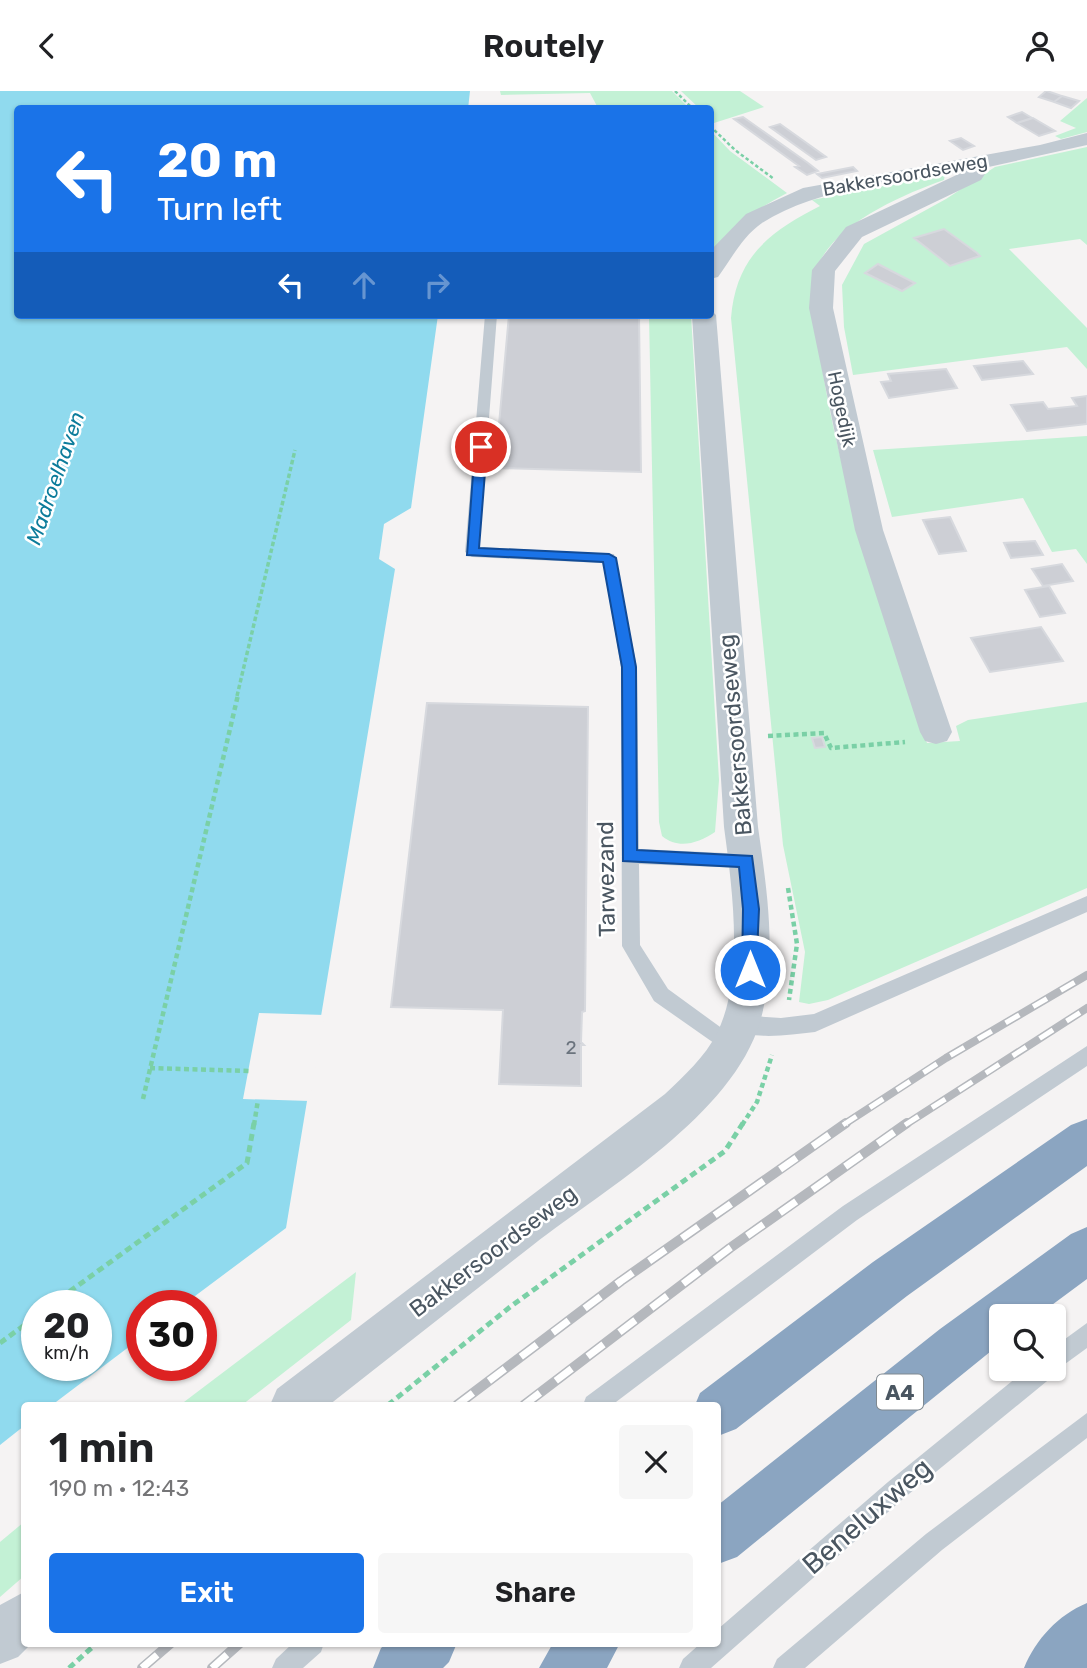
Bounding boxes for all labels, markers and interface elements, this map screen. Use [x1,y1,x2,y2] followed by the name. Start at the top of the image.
[28,27,66,65] icon: back
[483,27,604,65] text: Routely
[1021,27,1059,65] icon: person
[157,131,278,189] text: 20 m
[42,133,133,224] icon: left
[821,149,989,201] street label: Bakkersoordseweg
[157,190,282,228] text: Turn left
[272,266,310,304] icon: left
[345,266,383,304] icon: ahead
[418,266,456,304] icon: right
[823,369,861,449] street label: Hogedijk
[21,408,89,548] water label: Madroelhaven
[451,417,511,477] pin
[462,428,500,466] icon: arrive
[712,633,758,837] street label: Bakkersoordseweg
[591,821,621,937] street label: Tarwezand
[713,933,787,1007] position arrow
[565,1036,577,1059] house number: 2
[404,1179,582,1323] street label: Bakkersoordseweg
[126,1290,217,1381] speed limit sign: 30
[989,1304,1066,1381] map controls
[989,1304,1066,1381] button: search
[43,1305,90,1347] text: 20
[44,1342,89,1364] text: km/h
[877,1375,923,1409] road number: A4
[49,1423,155,1473] text: 1 min
[619,1425,693,1499] button: close
[796,1451,938,1581] street label: Beneluxweg
[49,1474,189,1502] text: 190 m · 12:43
[49,1553,364,1633] button: Exit
[378,1553,693,1633] button: Share

